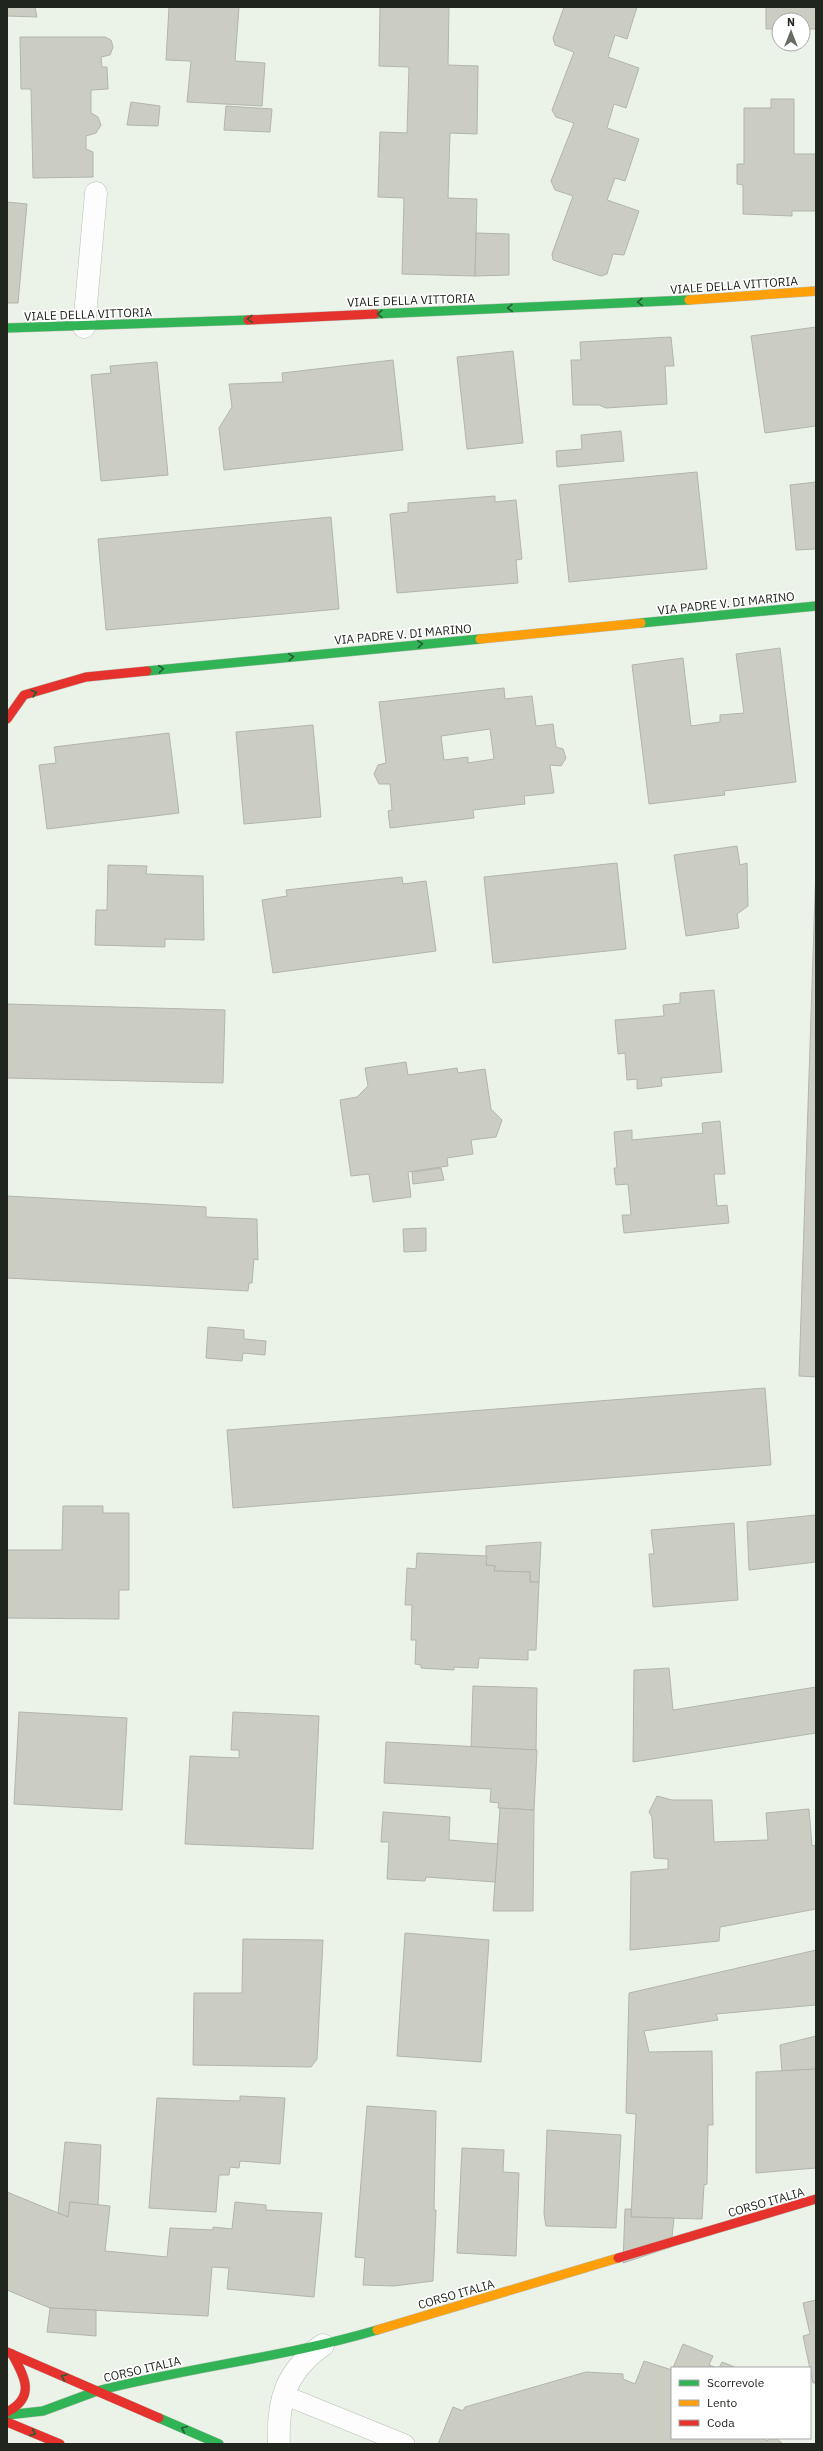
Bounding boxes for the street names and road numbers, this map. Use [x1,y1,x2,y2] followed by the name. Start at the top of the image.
[670,273,799,297] street label: VIALE DELLA VITTORIA
[347,290,475,310] street label: VIALE DELLA VITTORIA
[24,304,152,324] street label: VIALE DELLA VITTORIA
[657,588,795,618] street label: VIA PADRE V. DI MARINO
[334,621,472,647] street label: VIA PADRE V. DI MARINO
[726,2184,806,2220] street label: CORSO ITALIA
[416,2276,496,2312] street label: CORSO ITALIA
[102,2353,182,2385] street label: CORSO ITALIA

